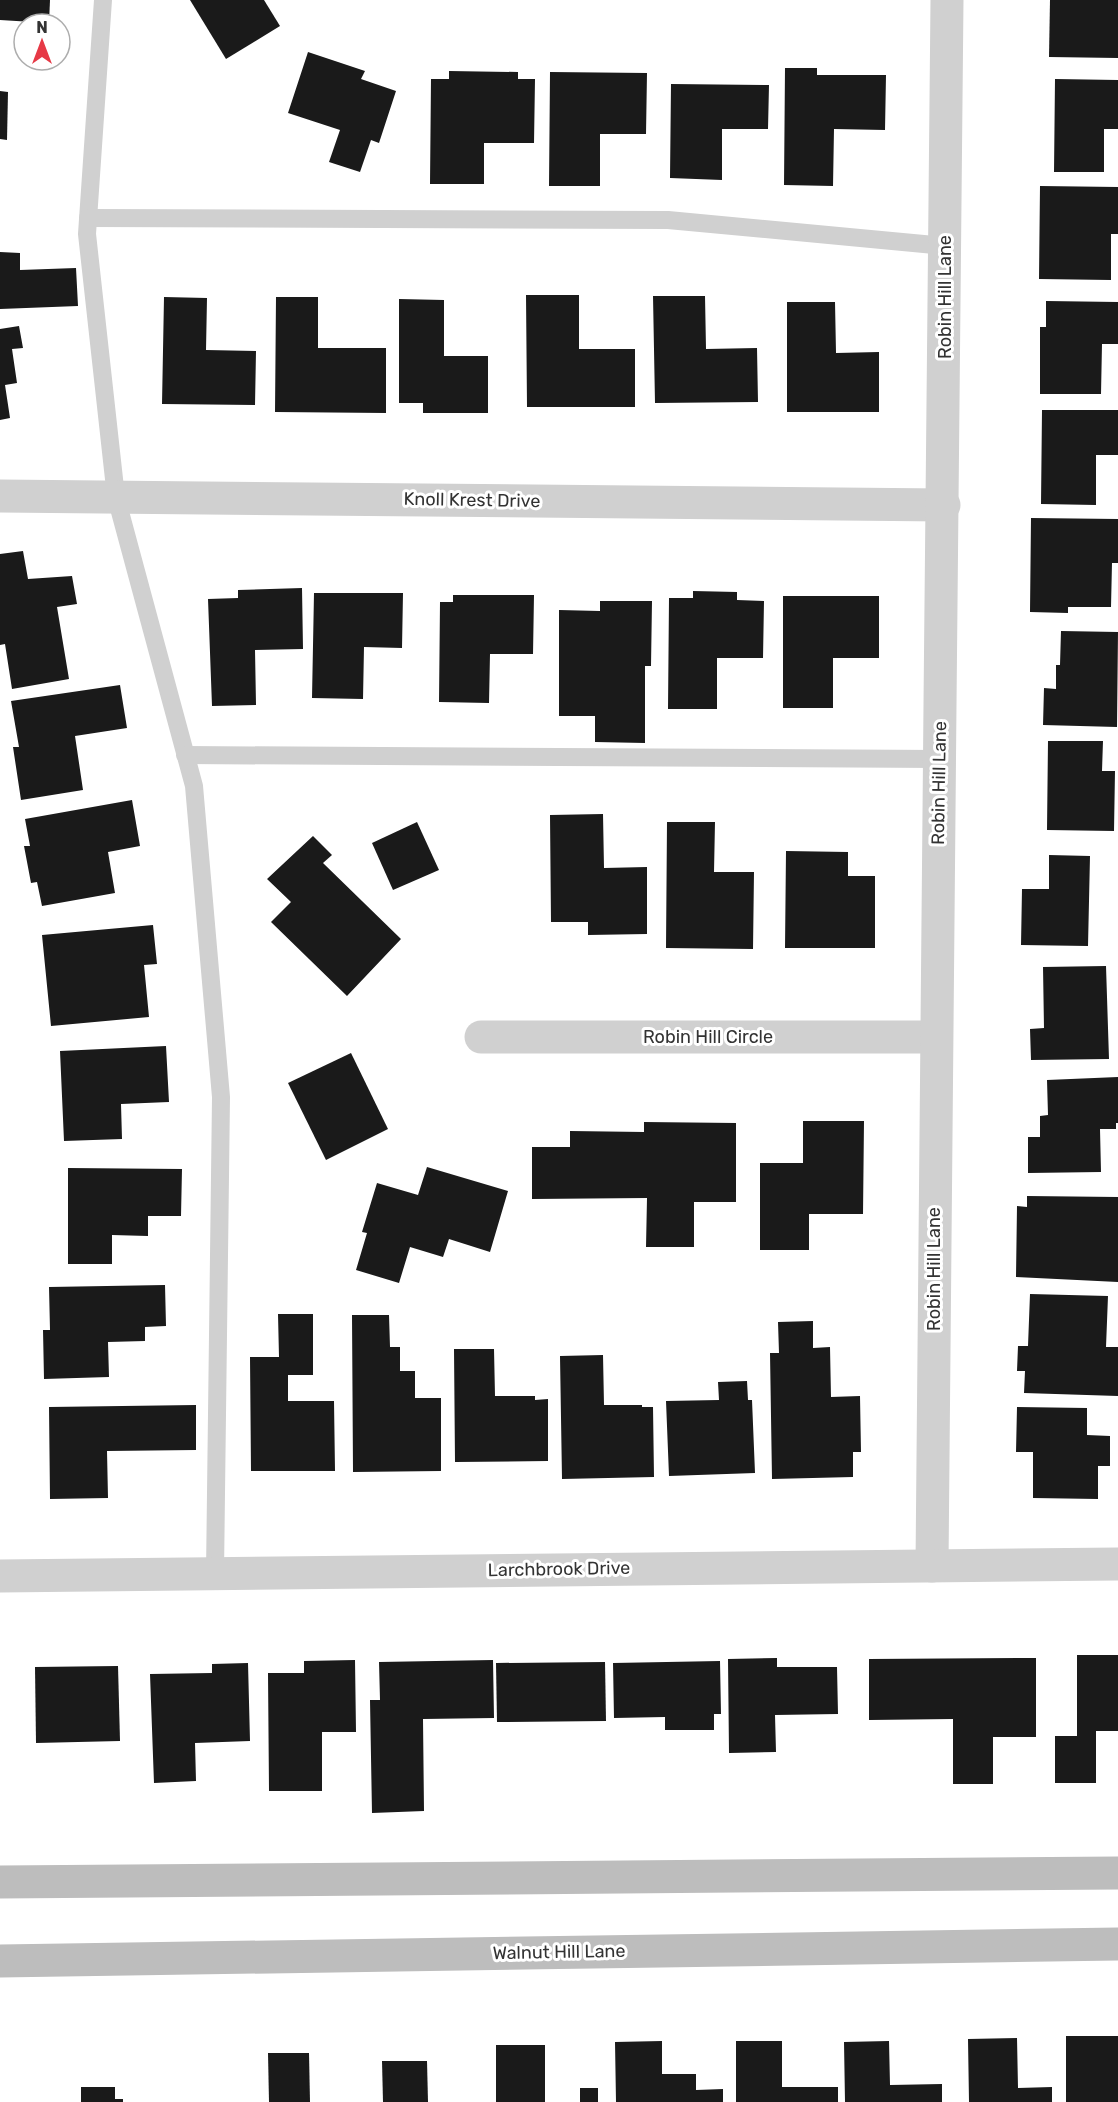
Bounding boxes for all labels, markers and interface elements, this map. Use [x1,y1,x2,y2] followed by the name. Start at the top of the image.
[12,12,72,72] north arrow
[36,18,48,37] text: N
[934,235,956,359] street label: Robin Hill Lane
[403,488,541,512] street label: Knoll Krest Drive
[927,721,951,845] street label: Robin Hill Lane
[643,1026,773,1048] street label: Robin Hill Circle
[923,1207,945,1331] street label: Robin Hill Lane
[488,1557,630,1581] street label: Larchbrook Drive
[492,1940,626,1964] street label: Walnut Hill Lane

